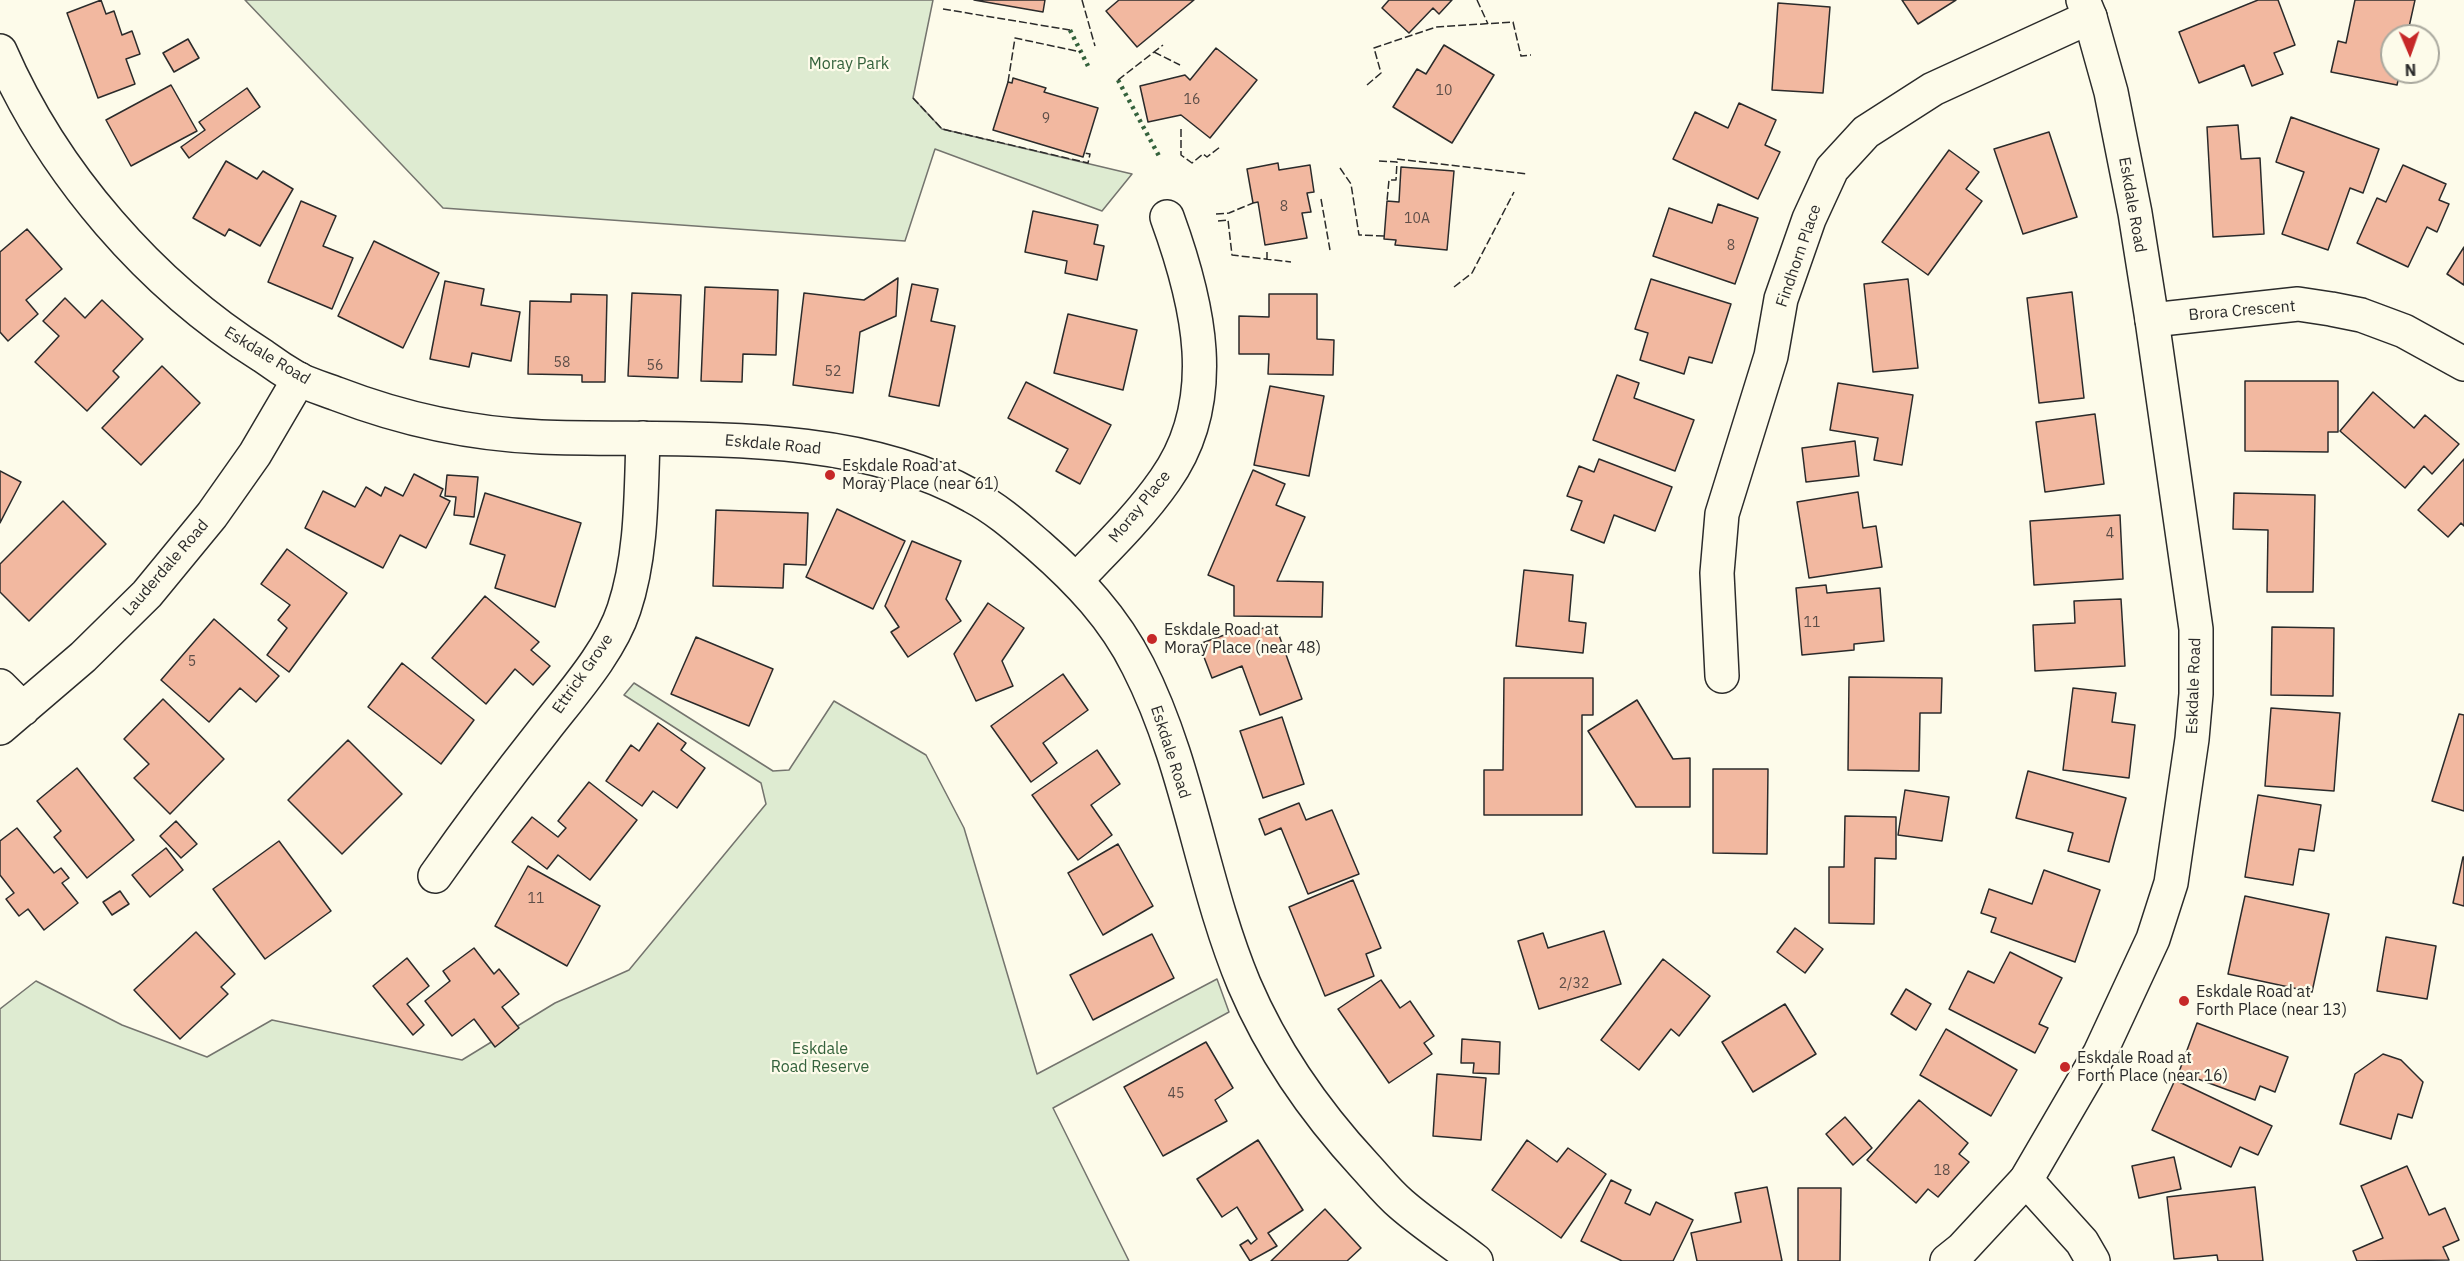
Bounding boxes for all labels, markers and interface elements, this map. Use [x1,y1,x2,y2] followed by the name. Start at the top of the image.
[2380,24,2440,84] north arrow
[809,54,889,74] park label: Moray Park
[2404,60,2417,80] text: N
[1436,83,1452,99] house number: 10
[1184,92,1200,108] house number: 16
[1042,111,1050,127] house number: 9
[2114,156,2150,254] street label: Eskdale Road
[1280,199,1288,215] house number: 8
[1772,202,1826,310] street label: Findhorn Place
[1404,211,1430,227] house number: 10A
[1727,238,1735,254] house number: 8
[2188,297,2296,325] street label: Brora Crescent
[221,323,313,389] street label: Eskdale Road
[554,355,570,371] house number: 58
[647,358,663,374] house number: 56
[825,364,841,380] house number: 52
[724,431,822,459] street label: Eskdale Road
[842,456,999,494] place label: Eskdale Road at Moray Place (near 61)
[1105,467,1175,547] street label: Moray Place
[823,468,837,482] marker: Eskdale Road at Moray Place (near 61)
[119,516,213,620] street label: Lauderdale Road
[2106,526,2114,542] house number: 4
[1804,615,1820,631] house number: 11
[1164,620,1321,658] place label: Eskdale Road at Moray Place (near 48)
[549,630,617,718] street label: Ettrick Grove
[1145,632,1159,646] marker: Eskdale Road at Moray Place (near 48)
[2183,637,2205,735] street label: Eskdale Road
[188,654,196,670] house number: 5
[1146,703,1194,801] street label: Eskdale Road
[528,891,544,907] house number: 11
[1559,976,1589,992] house number: 2/32
[2196,982,2347,1020] place label: Eskdale Road at Forth Place (near 13)
[2177,994,2191,1008] marker: Eskdale Road at Forth Place (near 13)
[771,1039,869,1077] park label: Eskdale Road Reserve
[2077,1048,2228,1086] place label: Eskdale Road at Forth Place (near 16)
[2058,1060,2072,1074] marker: Eskdale Road at Forth Place (near 16)
[1168,1086,1184,1102] house number: 45
[1934,1163,1950,1179] house number: 18

